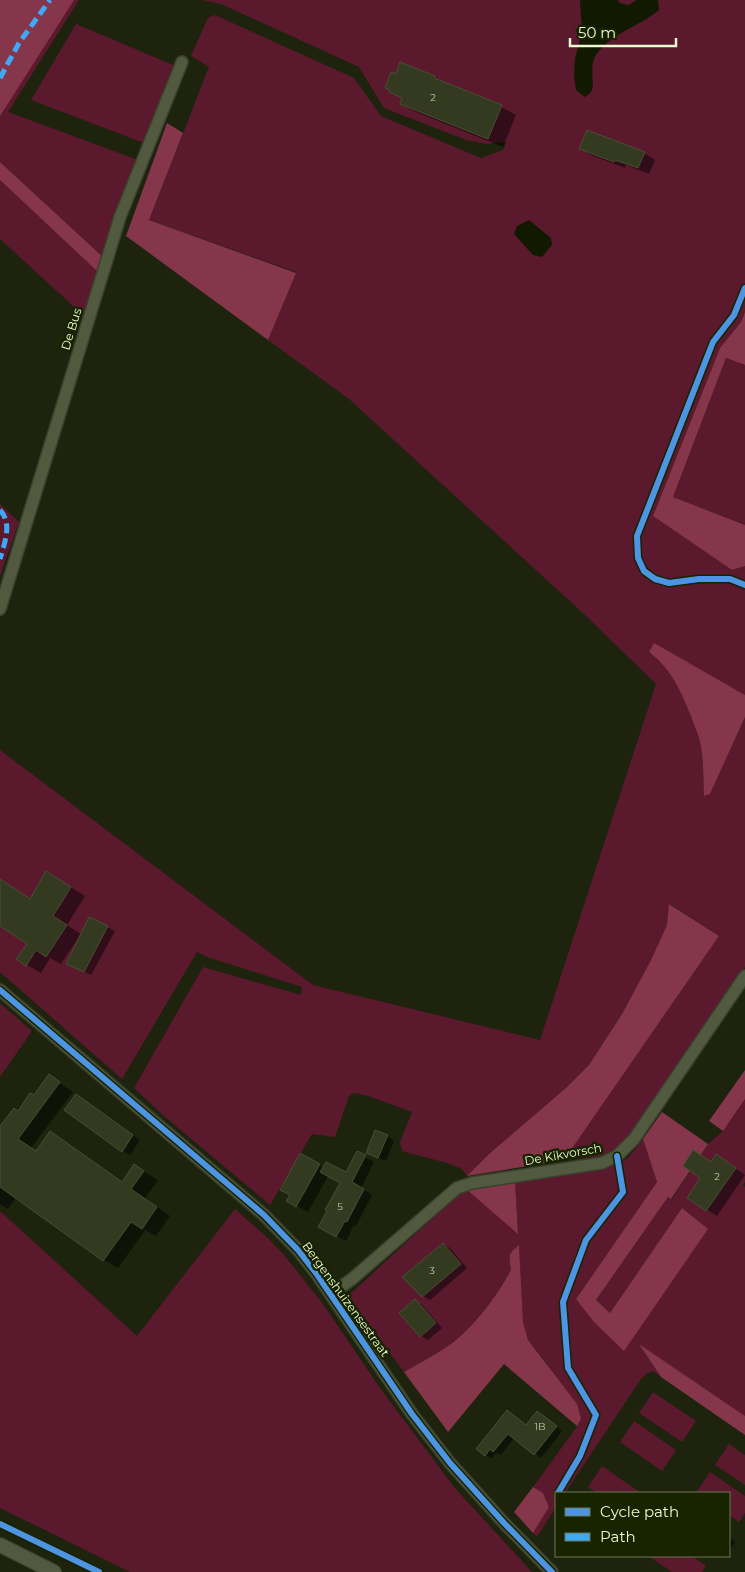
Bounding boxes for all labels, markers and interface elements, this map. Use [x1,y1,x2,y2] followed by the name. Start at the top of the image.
[570,15,676,47] scale bar
[578,23,616,42] text: 50 m
[430,91,436,104] house number: 2
[58,306,85,352] street label: De Bus
[523,1140,603,1168] street label: De Kikvorsch
[714,1170,720,1183] house number: 2
[337,1200,343,1213] house number: 5
[299,1239,393,1359] street label: Bergenshuizensestraat
[429,1264,435,1277] house number: 3
[534,1420,546,1433] house number: 1B
[555,1492,730,1557] legend
[600,1502,679,1521] text: Cycle path
[600,1527,636,1546] text: Path

